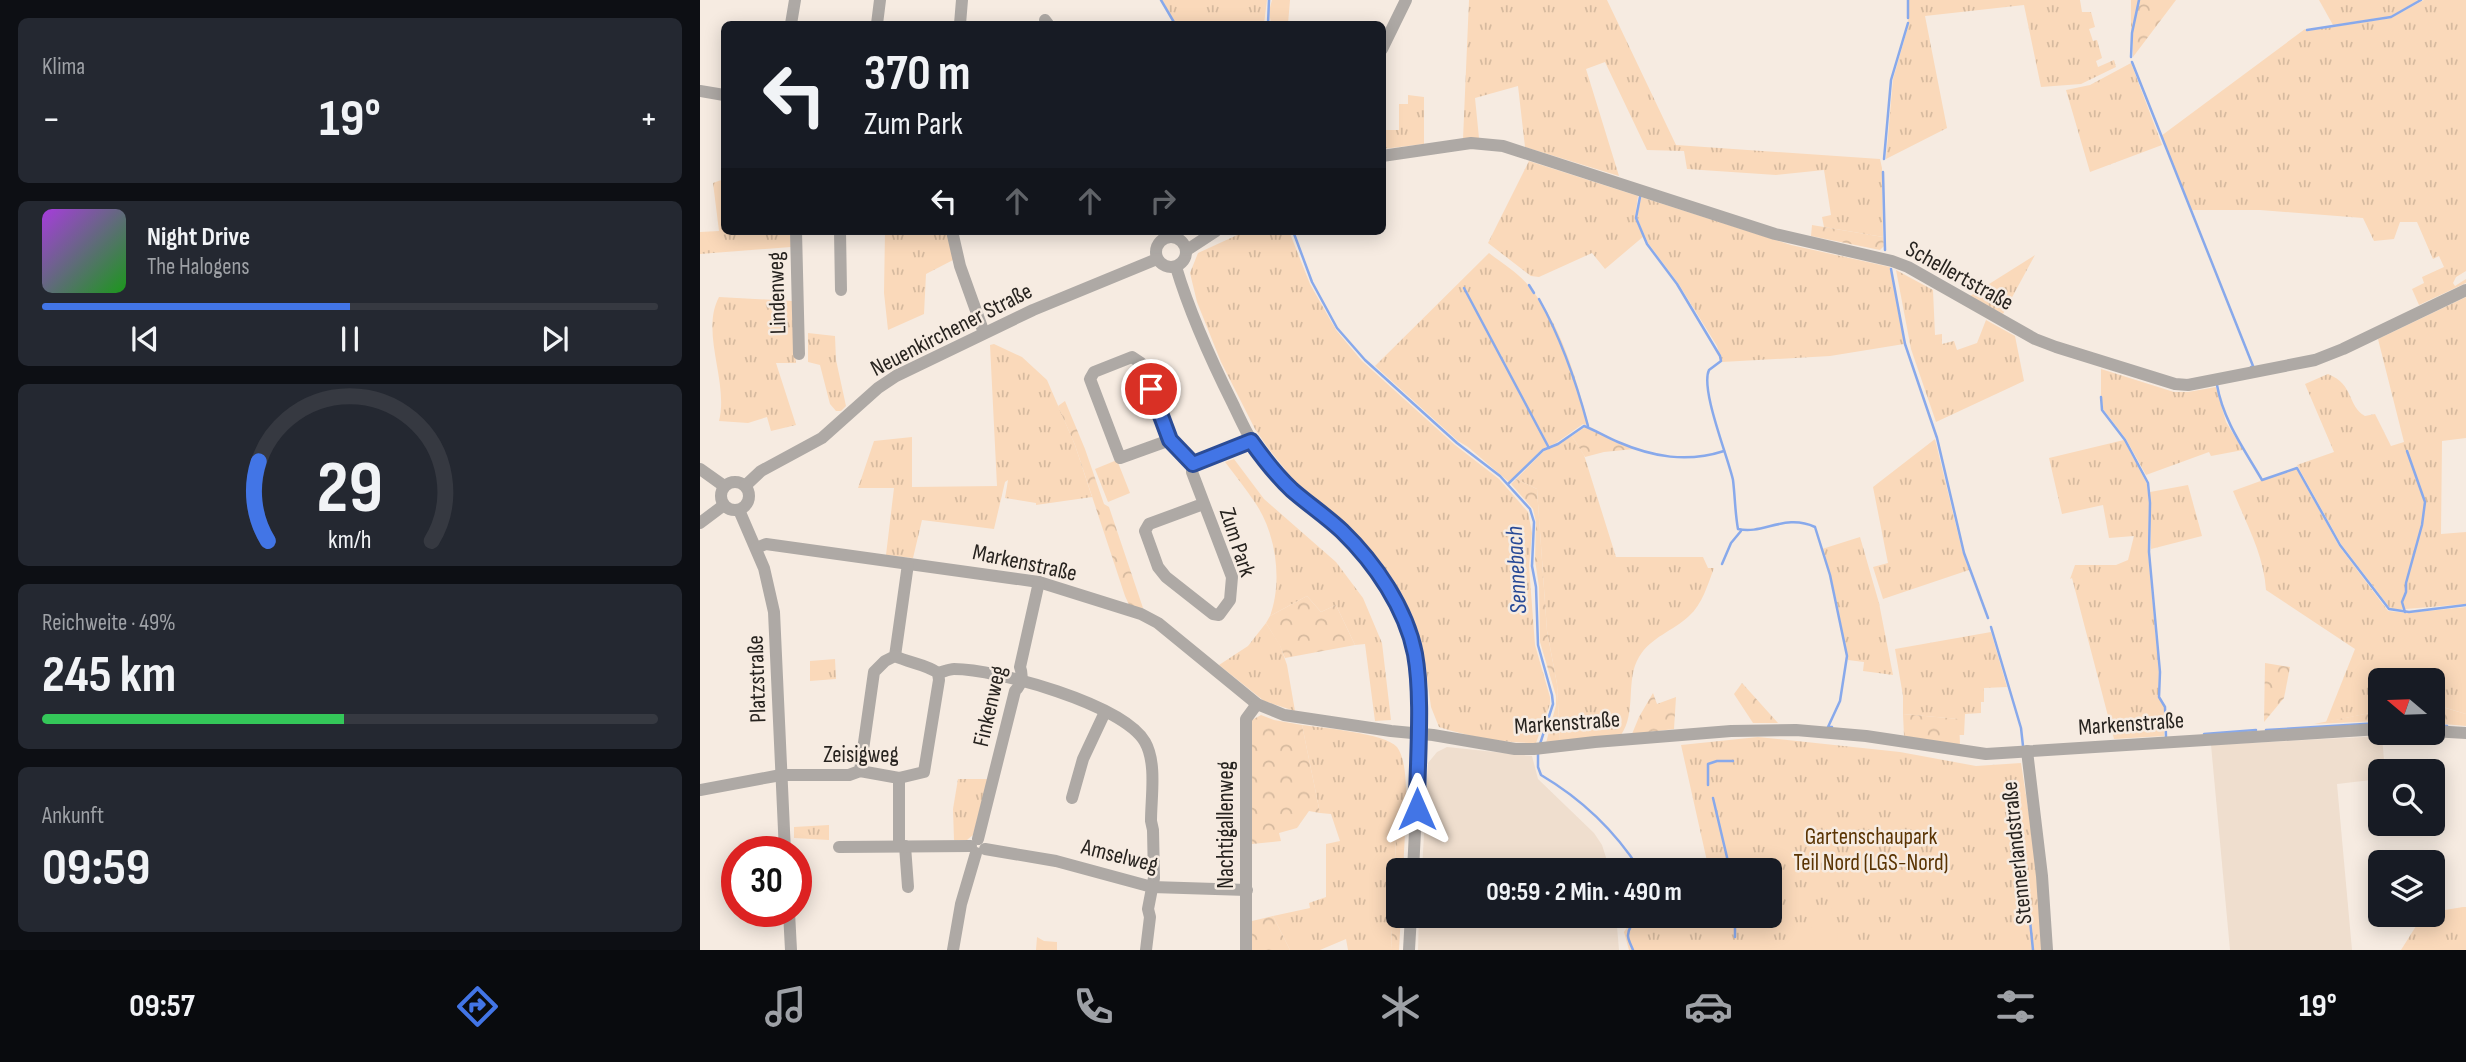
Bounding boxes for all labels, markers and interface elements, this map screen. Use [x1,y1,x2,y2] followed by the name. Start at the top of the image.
[864,45,971,104] text: 370 m
[749,49,840,140] icon: left
[42,53,85,81] text: Klima
[319,88,381,151] text: 19°
[42,97,61,142] text: −
[639,97,658,142] text: +
[864,105,963,144] text: Zum Park
[925,182,963,220] icon: left
[998,182,1036,220] icon: ahead
[1071,182,1109,220] icon: ahead
[1144,182,1182,220] icon: right
[147,222,250,253] text: Night Drive
[1901,235,2018,317] street label: Schellertstraße
[762,251,792,335] street label: Lindenweg
[147,253,250,281] text: The Halogens
[866,277,1037,383] street label: Neuenkirchener Straße
[126,320,164,358] icon: previous
[331,320,369,358] icon: pause
[536,320,574,358] icon: next
[1121,359,1181,419] pin
[1132,370,1170,408] icon: arrive
[317,445,383,533] text: 29
[1213,504,1261,581] street label: Zum Park
[328,525,372,556] text: km/h
[1500,525,1533,615] water label: Sennebach
[970,538,1079,588] street label: Markenstraße
[42,609,176,637] text: Reichweite · 49%
[741,635,773,723] street label: Platzstraße
[42,644,176,707] text: 245 km
[967,663,1013,749] street label: Finkenweg
[2368,668,2445,746] north arrow
[2368,668,2445,927] map controls
[1513,705,1621,741] street label: Markenstraße
[2077,706,2185,742] street label: Markenstraße
[823,741,899,769] street label: Zeisigweg
[2368,759,2445,836] button: search
[1212,761,1240,889] street label: Nachtigallenweg
[1380,772,1454,846] position arrow
[1996,780,2038,926] street label: Stennerlandstraße
[42,802,104,830] text: Ankunft
[1793,823,1949,877] park label: Gartenschaupark Teil Nord (LGS-Nord)
[1078,833,1161,879] street label: Amselweg
[721,836,812,927] speed limit sign: 30
[42,837,150,900] text: 09:59
[2368,850,2445,927] button: layers
[1486,877,1682,908] text: 09:59 · 2 Min. · 490 m
[453,982,502,1031] icon: directions
[761,982,810,1031] icon: music
[1069,982,1118,1031] icon: phone
[1376,982,1425,1031] icon: climate
[1684,982,1733,1031] icon: car
[1991,982,2040,1031] icon: filters
[129,987,195,1026] text: 09:57
[2299,987,2337,1026] text: 19°

